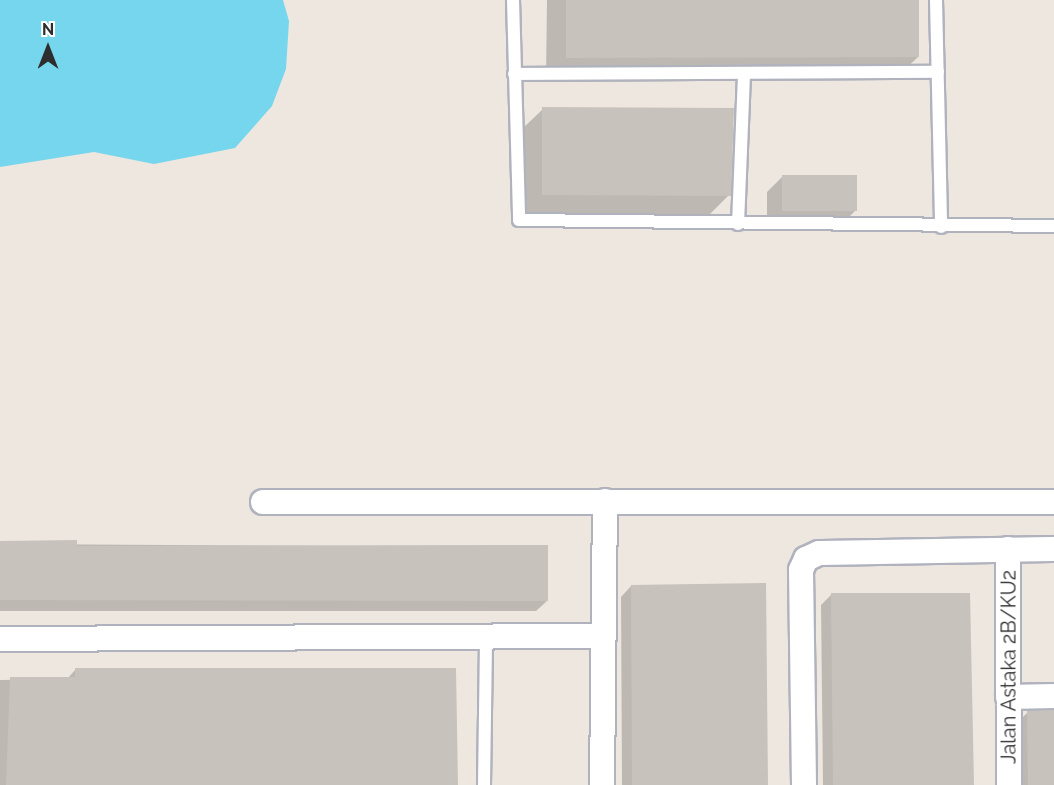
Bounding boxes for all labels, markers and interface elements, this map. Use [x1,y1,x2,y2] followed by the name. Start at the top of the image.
[18,18,78,78] north arrow
[42,20,54,39] text: N
[997,570,1021,764] street label: Jalan Astaka 2B/KU2

